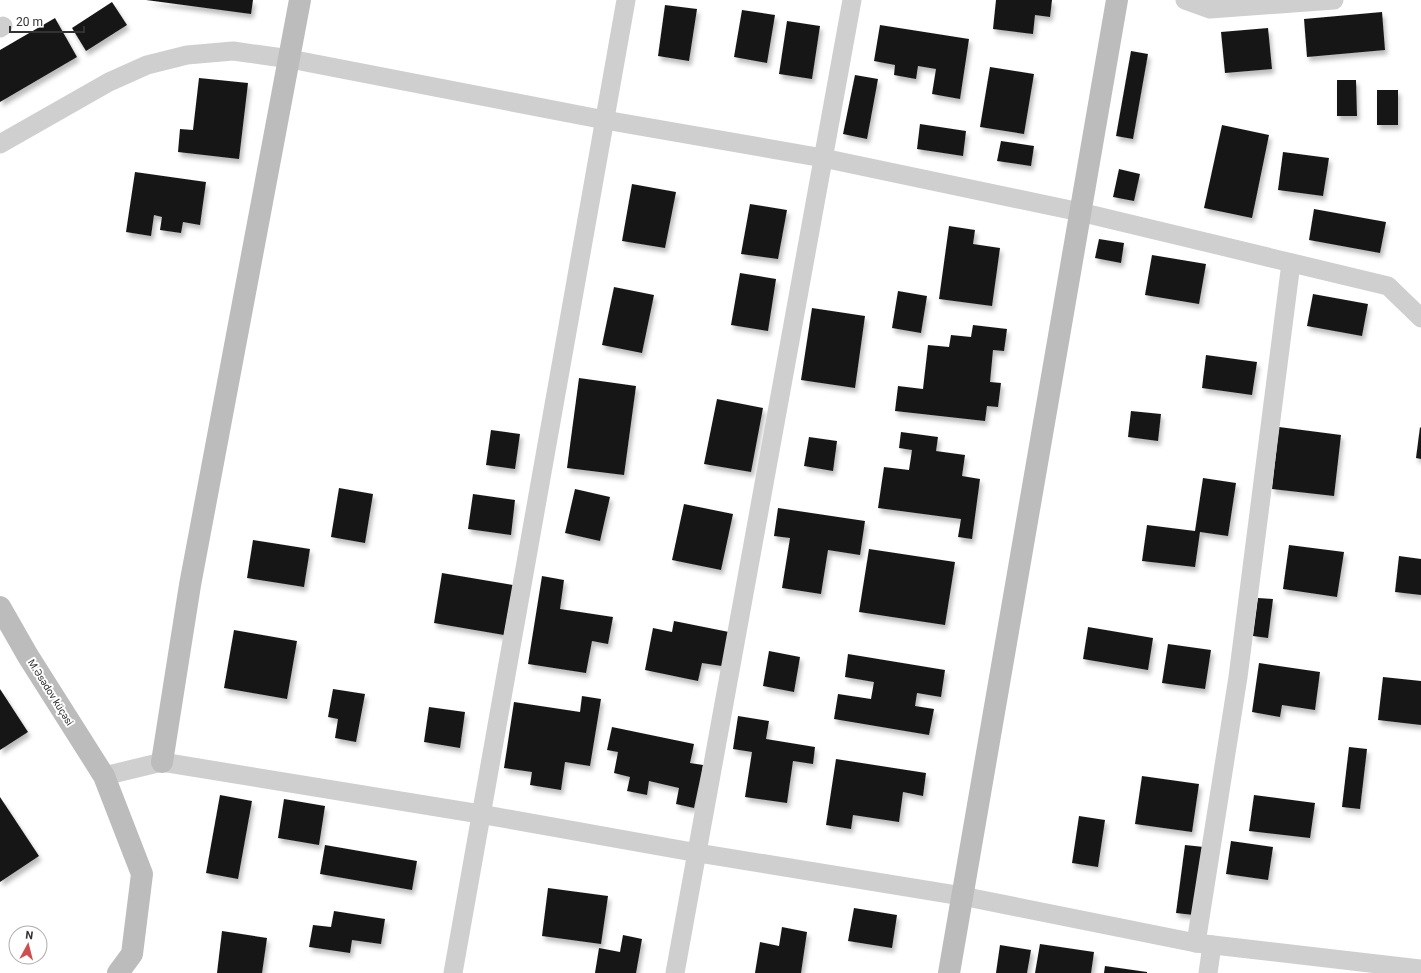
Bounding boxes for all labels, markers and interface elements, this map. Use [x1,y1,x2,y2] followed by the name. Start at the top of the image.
[10,8,84,34] scale bar
[16,15,43,29] text: 20 m
[26,657,75,727] street label: M.Əsədov küçəsi
[8,925,48,965] north arrow
[25,929,34,943] text: N

